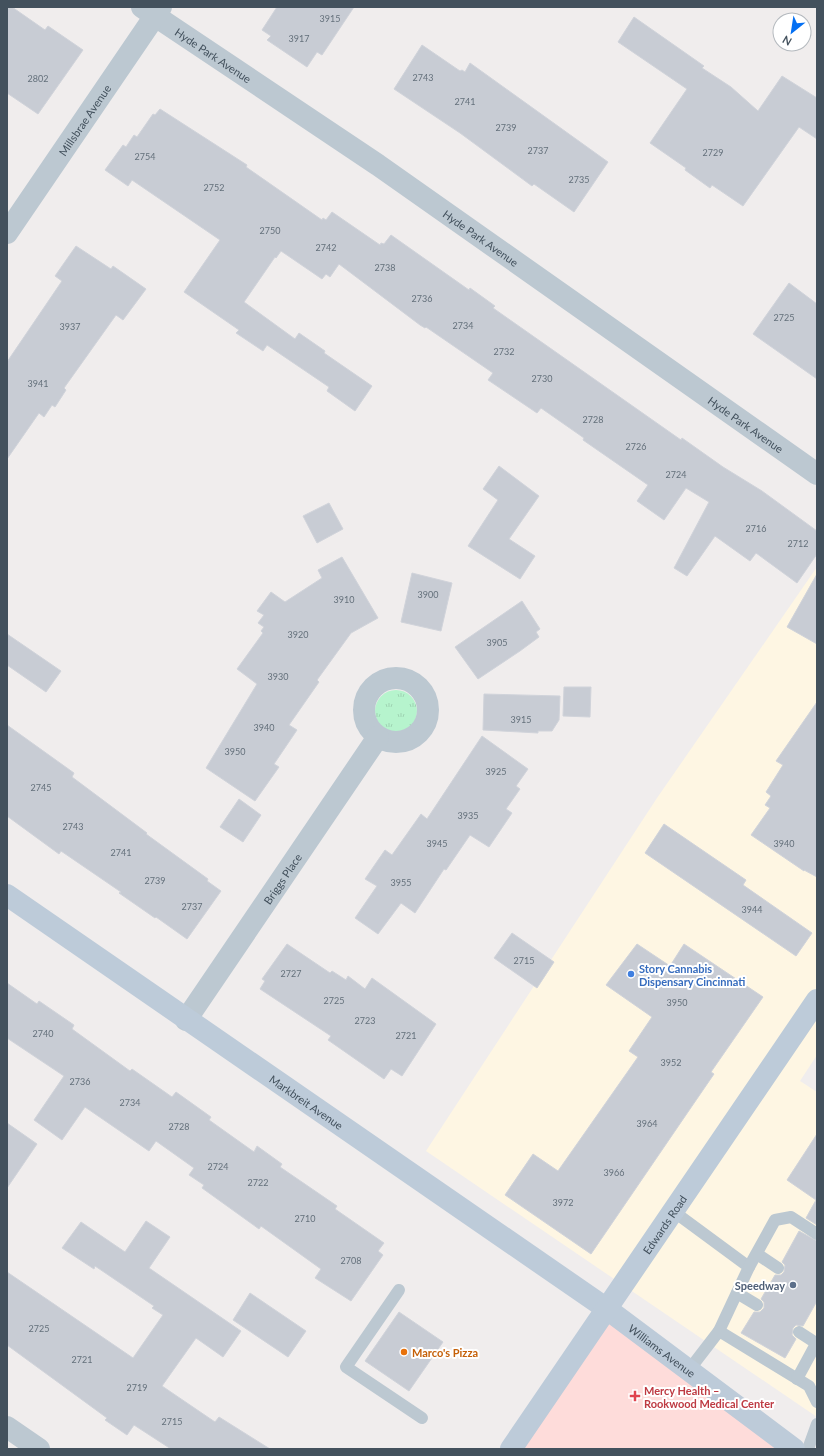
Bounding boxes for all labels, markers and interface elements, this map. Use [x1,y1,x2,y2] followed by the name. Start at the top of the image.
[772,12,812,52] north arrow
[320,13,340,24] house number: 3915
[173,25,254,85] street label: Hyde Park Avenue
[289,33,309,44] house number: 3917
[780,33,794,49] text: N
[413,72,433,83] house number: 2743
[28,73,48,84] house number: 2802
[55,82,113,158] street label: Millsbrae Avenue
[455,96,475,107] house number: 2741
[496,122,516,133] house number: 2739
[528,145,548,156] house number: 2737
[703,147,723,158] house number: 2729
[135,151,155,162] house number: 2754
[569,174,589,185] house number: 2735
[204,182,224,193] house number: 2752
[441,207,521,269] street label: Hyde Park Avenue
[260,225,280,236] house number: 2750
[316,242,336,253] house number: 2742
[375,262,395,273] house number: 2738
[412,293,432,304] house number: 2736
[774,312,794,323] house number: 2725
[453,320,473,331] house number: 2734
[60,321,80,332] house number: 3937
[494,346,514,357] house number: 2732
[532,373,552,384] house number: 2730
[28,378,48,389] house number: 3941
[706,393,786,455] street label: Hyde Park Avenue
[583,414,603,425] house number: 2728
[626,441,646,452] house number: 2726
[666,469,686,480] house number: 2724
[746,523,766,534] house number: 2716
[788,538,808,549] house number: 2712
[418,589,438,600] house number: 3900
[334,594,354,605] house number: 3910
[288,629,308,640] house number: 3920
[487,637,507,648] house number: 3905
[268,671,288,682] house number: 3930
[511,714,531,725] house number: 3915
[254,722,274,733] house number: 3940
[225,746,245,757] house number: 3950
[486,766,506,777] house number: 3925
[31,782,51,793] house number: 2745
[458,810,478,821] house number: 3935
[63,821,83,832] house number: 2743
[427,838,447,849] house number: 3945
[774,838,794,849] house number: 3940
[111,847,131,858] house number: 2741
[260,851,304,906] street label: Briggs Place
[145,875,165,886] house number: 2739
[391,877,411,888] house number: 3955
[182,901,202,912] house number: 2737
[742,904,762,915] house number: 3944
[514,955,534,966] house number: 2715
[639,962,745,988] place label: Story Cannabis Dispensary Cincinnati
[281,968,301,979] house number: 2727
[626,969,636,979] marker: Story Cannabis Dispensary Cincinnati
[324,995,344,1006] house number: 2725
[667,997,687,1008] house number: 3950
[355,1015,375,1026] house number: 2723
[33,1028,53,1039] house number: 2740
[396,1030,416,1041] house number: 2721
[661,1057,681,1068] house number: 3952
[267,1072,346,1132] street label: Markbreit Avenue
[70,1076,90,1087] house number: 2736
[120,1097,140,1108] house number: 2734
[637,1118,657,1129] house number: 3964
[169,1121,189,1132] house number: 2728
[208,1161,228,1172] house number: 2724
[604,1167,624,1178] house number: 3966
[248,1177,268,1188] house number: 2722
[640,1192,689,1256] street label: Edwards Road
[553,1197,573,1208] house number: 3972
[295,1213,315,1224] house number: 2710
[341,1255,361,1266] house number: 2708
[735,1279,785,1292] place label: Speedway
[788,1280,798,1290] marker: Speedway
[626,1321,698,1380] street label: Williams Avenue
[29,1323,49,1334] house number: 2725
[412,1346,478,1359] place label: Marco's Pizza
[399,1347,409,1357] marker: Marco's Pizza
[72,1354,92,1365] house number: 2721
[127,1382,147,1393] house number: 2719
[644,1384,775,1410] place label: Mercy Health – Rookwood Medical Center
[629,1390,641,1402] marker: Mercy Health – Rookwood Medical Center
[162,1416,182,1427] house number: 2715

